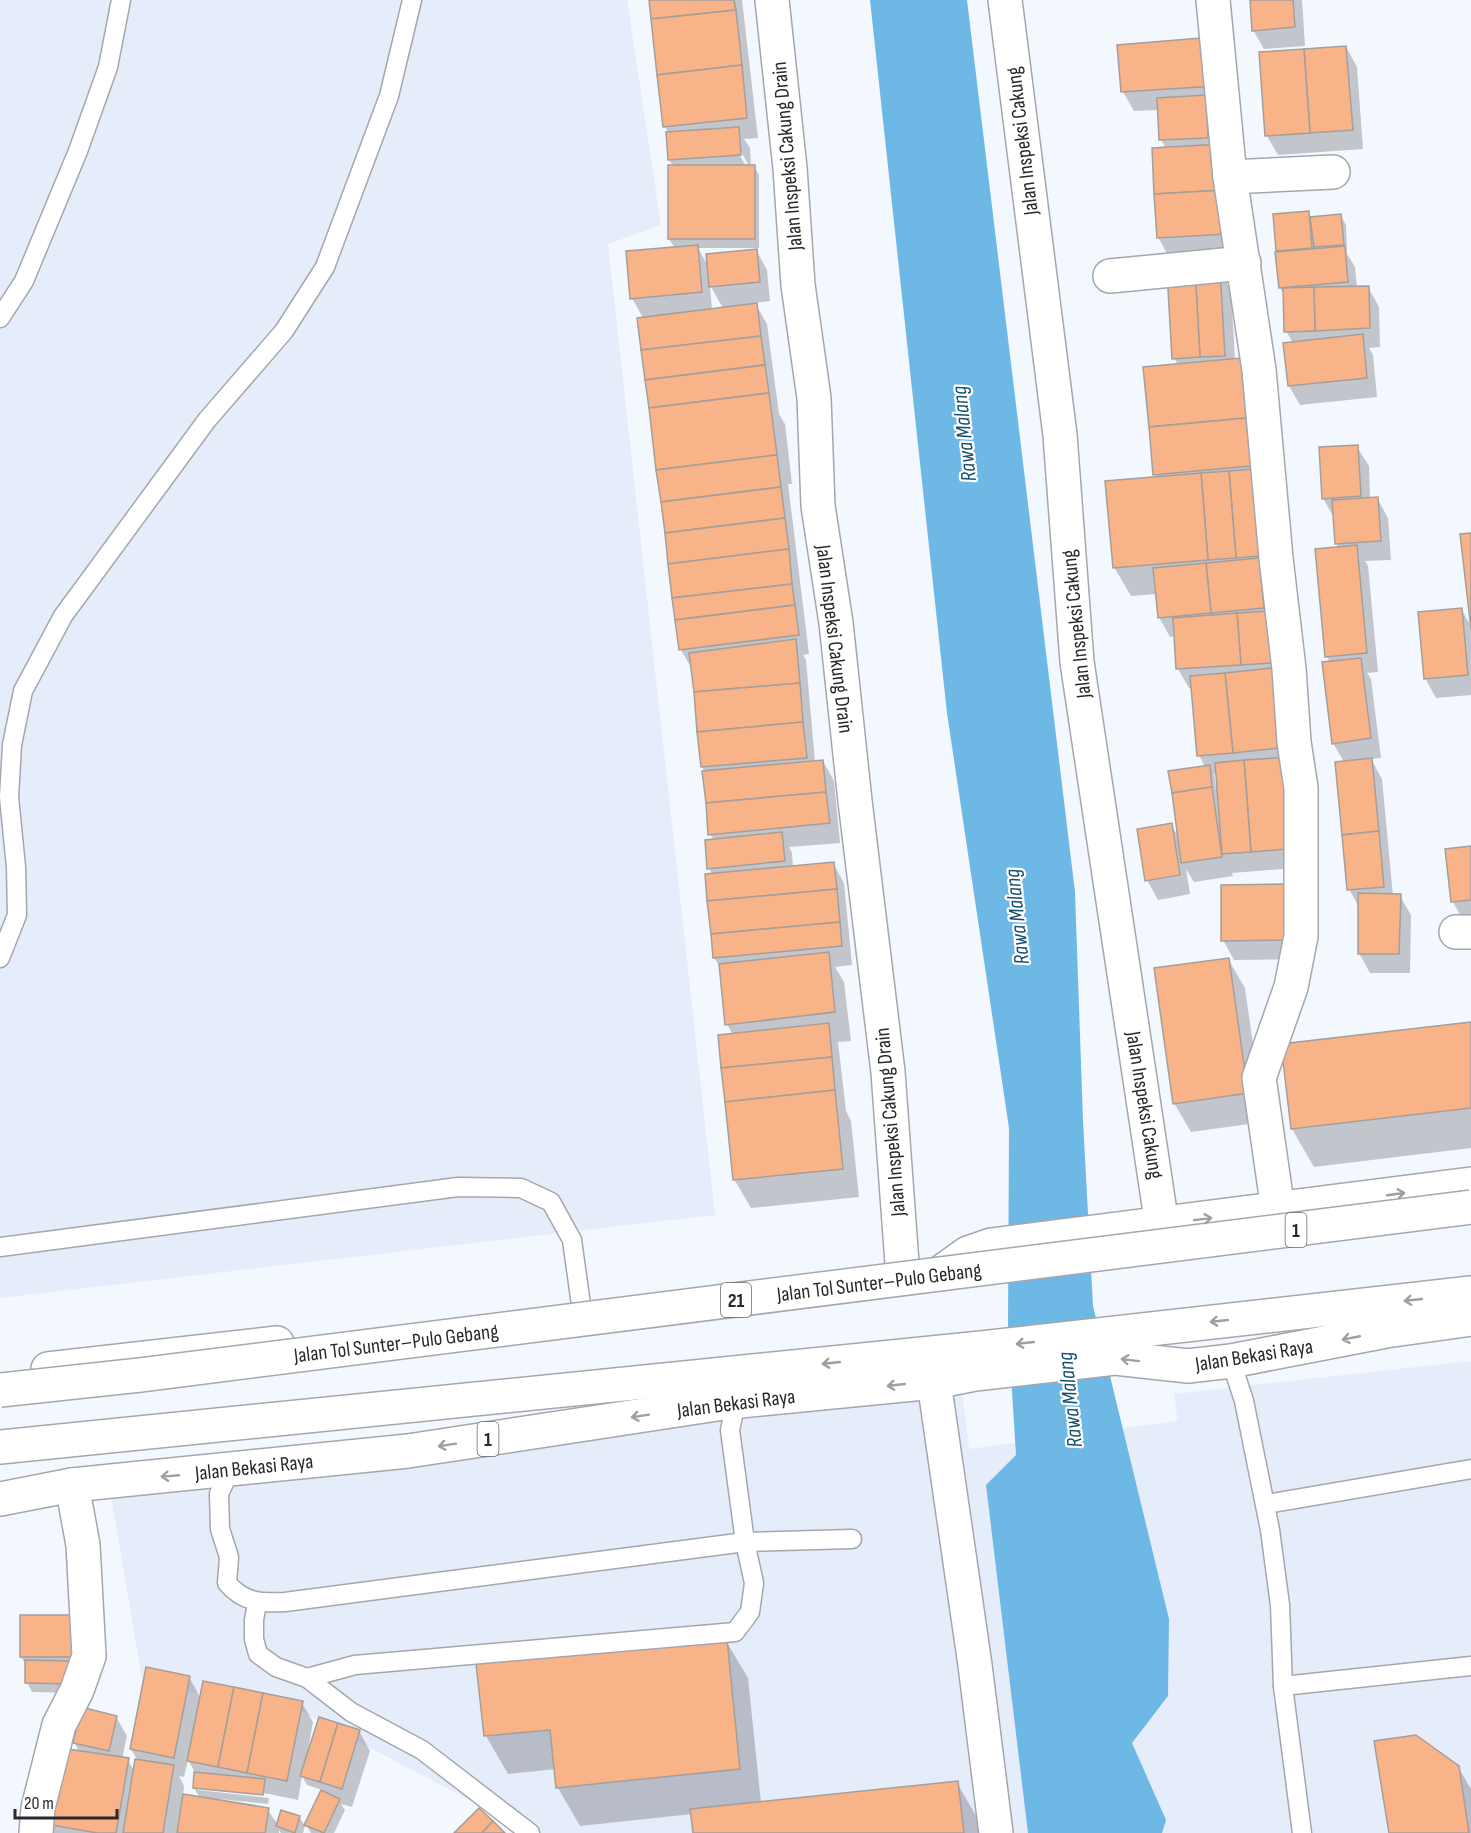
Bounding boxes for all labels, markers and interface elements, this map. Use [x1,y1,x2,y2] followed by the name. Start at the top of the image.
[767,60,808,252] street label: Jalan Inspeksi Cakung Drain
[1001,65,1044,218] street label: Jalan Inspeksi Cakung
[946,385,983,483] water label: Rawa Malang
[810,542,858,735] street label: Jalan Inspeksi Cakung Drain
[1056,548,1097,700] street label: Jalan Inspeksi Cakung
[999,868,1036,966] water label: Rawa Malang
[870,1026,911,1218] street label: Jalan Inspeksi Cakung Drain
[1120,1028,1169,1181] street label: Jalan Inspeksi Cakung
[1386,1188,1406,1199] one-way arrow
[1192,1213,1212,1224] one-way arrow
[1286,1213,1306,1247] road number: 1
[774,1258,983,1308] street label: Jalan Tol Sunter–Pulo Gebang
[721,1283,751,1317] road number: 21
[1403,1295,1423,1306] one-way arrow
[1210,1316,1229,1327] one-way arrow
[291,1319,500,1369] street label: Jalan Tol Sunter–Pulo Gebang
[1342,1333,1361,1344] one-way arrow
[1193,1334,1315,1377] street label: Jalan Bekasi Raya
[1016,1338,1036,1349] one-way arrow
[1052,1351,1089,1449] water label: Rawa Malang
[1121,1354,1140,1365] one-way arrow
[822,1358,842,1369] one-way arrow
[887,1380,907,1391] one-way arrow
[675,1384,796,1423] street label: Jalan Bekasi Raya
[631,1410,651,1421] one-way arrow
[478,1422,498,1456] road number: 1
[438,1439,458,1450] one-way arrow
[193,1449,314,1486] street label: Jalan Bekasi Raya
[161,1470,181,1481] one-way arrow
[15,1782,117,1820] scale bar
[24,1793,54,1814] text: 20 m

